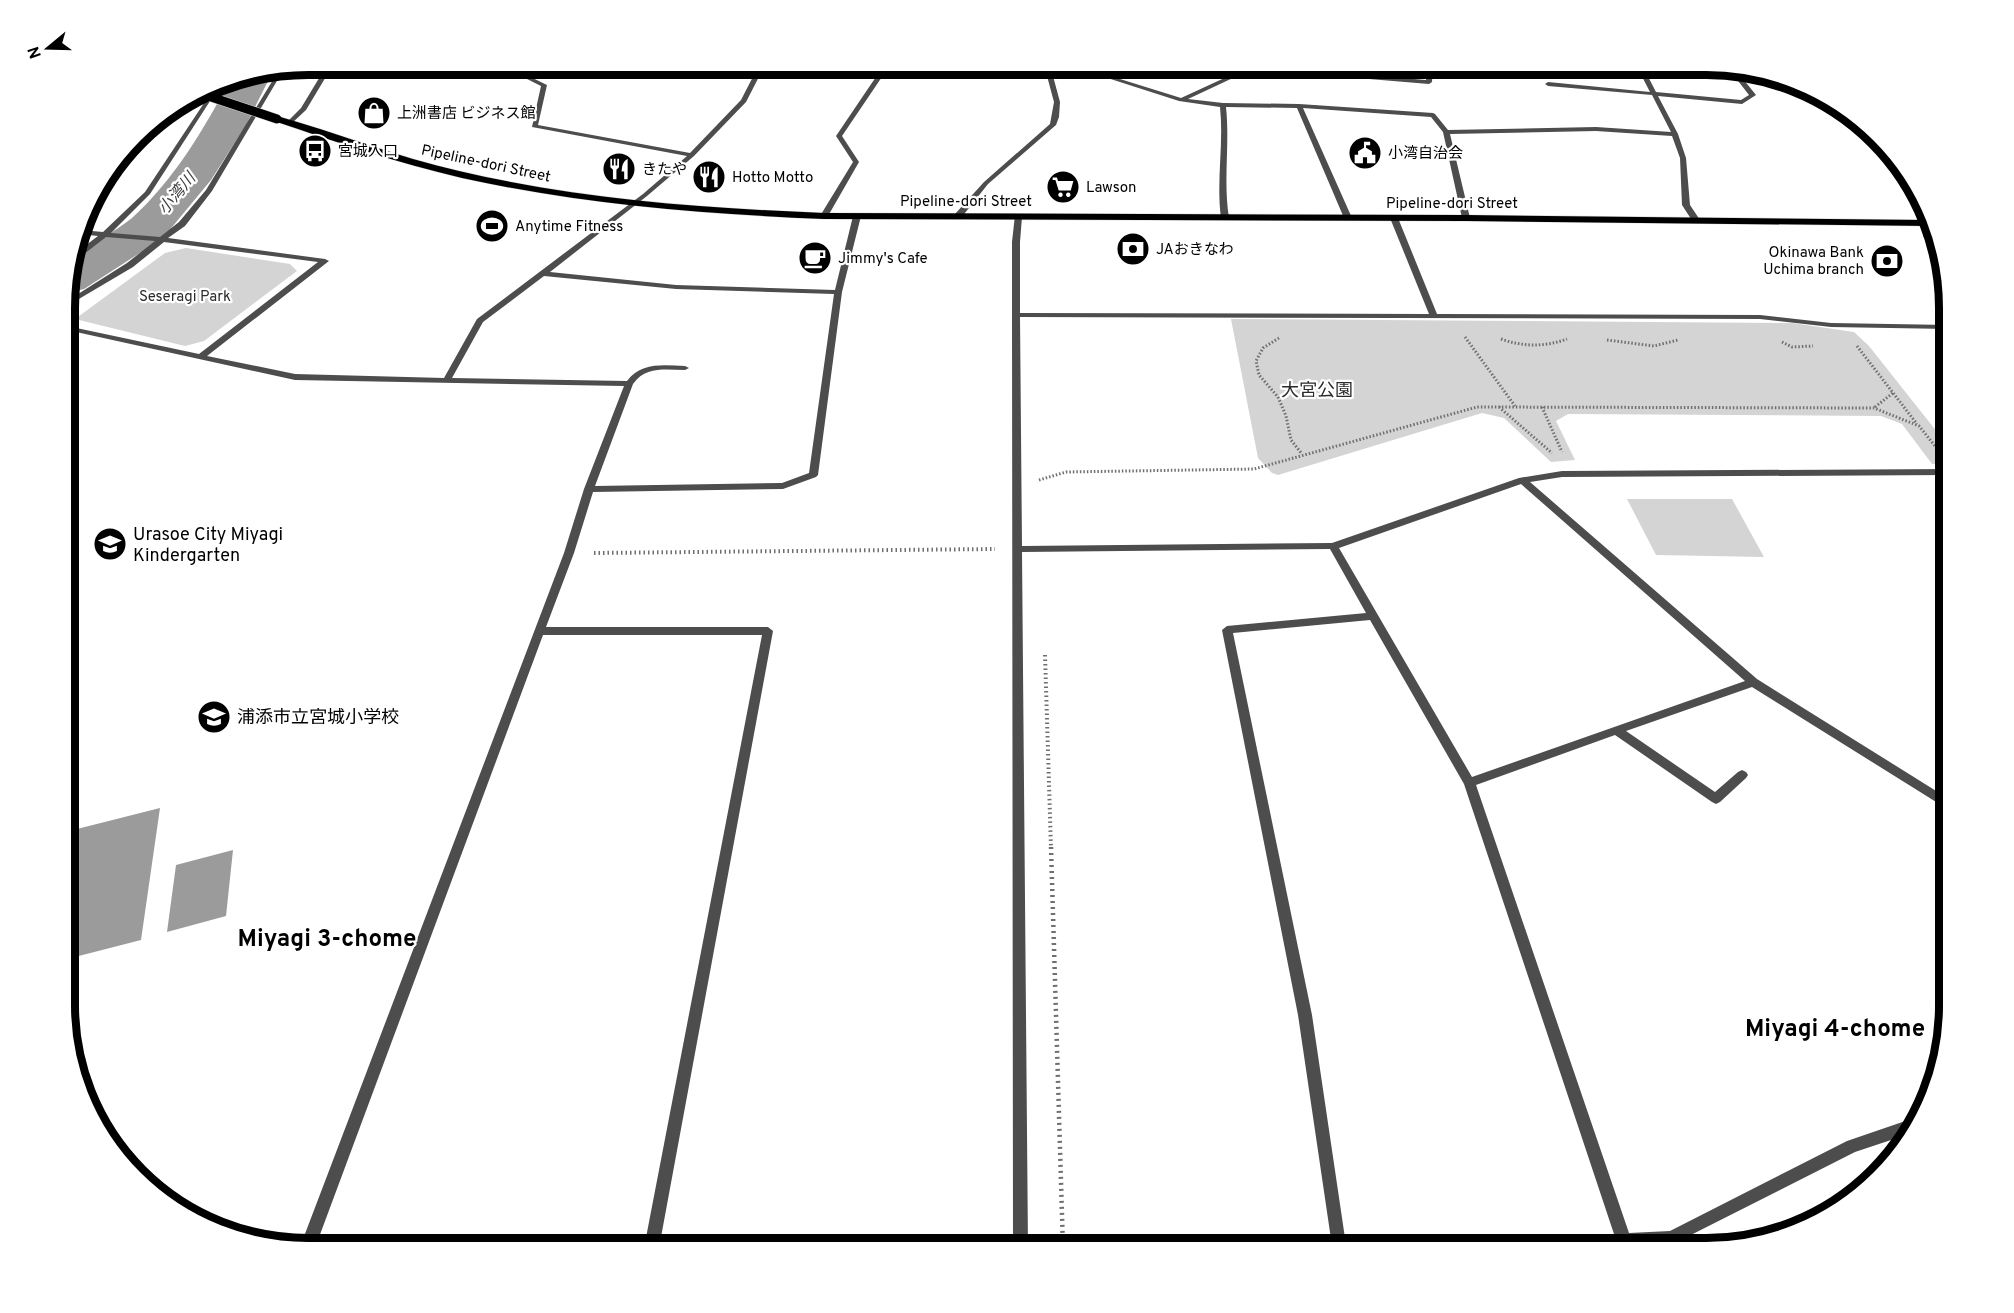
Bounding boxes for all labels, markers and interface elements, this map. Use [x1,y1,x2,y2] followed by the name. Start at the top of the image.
[18,18,78,78] north arrow
[24,44,47,61] text: N
[356,95,392,131] shop icon: 上洲書店 ビジネス館
[397,104,536,124] place label: 上洲書店 ビジネス館
[297,133,333,169] bus stop icon: 宮城入口
[1347,135,1383,171] public building icon: 小湾自治会
[419,141,552,187] street label: Pipeline-dori Street
[338,143,398,162] place label: 宮城入口
[1388,145,1463,164] place label: 小湾自治会
[601,151,637,187] restaurant icon: きたや
[691,159,727,195] restaurant icon: Hotto Motto
[642,161,687,180] place label: きたや
[154,168,202,219] water label: 小湾川
[732,169,813,188] place label: Hotto Motto
[1045,169,1081,205] supermarket icon: Lawson
[1086,179,1136,198] place label: Lawson
[900,193,1032,212] street label: Pipeline-dori Street
[1386,195,1518,214] street label: Pipeline-dori Street
[474,208,510,244] sports icon: Anytime Fitness
[515,218,623,237] place label: Anytime Fitness
[1115,231,1151,267] bank icon: JAおきなわ
[797,240,833,276] cafe icon: Jimmy's Cafe
[1156,241,1234,260] place label: JAおきなわ
[1869,243,1905,279] bank icon: Okinawa Bank Uchima branch
[1763,244,1864,280] place label: Okinawa Bank Uchima branch
[838,250,928,269] place label: Jimmy's Cafe
[139,288,231,307] park label: Seseragi Park
[1281,380,1353,403] park label: 大宮公園
[133,524,283,568] place label: Urasoe City Miyagi Kindergarten
[92,526,128,562] school or university icon: Urasoe City Miyagi Kindergarten
[196,699,232,735] school or university icon: 浦添市立宮城小学校
[237,707,399,730] place label: 浦添市立宮城小学校
[238,925,416,955] district label: Miyagi 3-chome
[1745,1015,1925,1045] district label: Miyagi 4-chome

